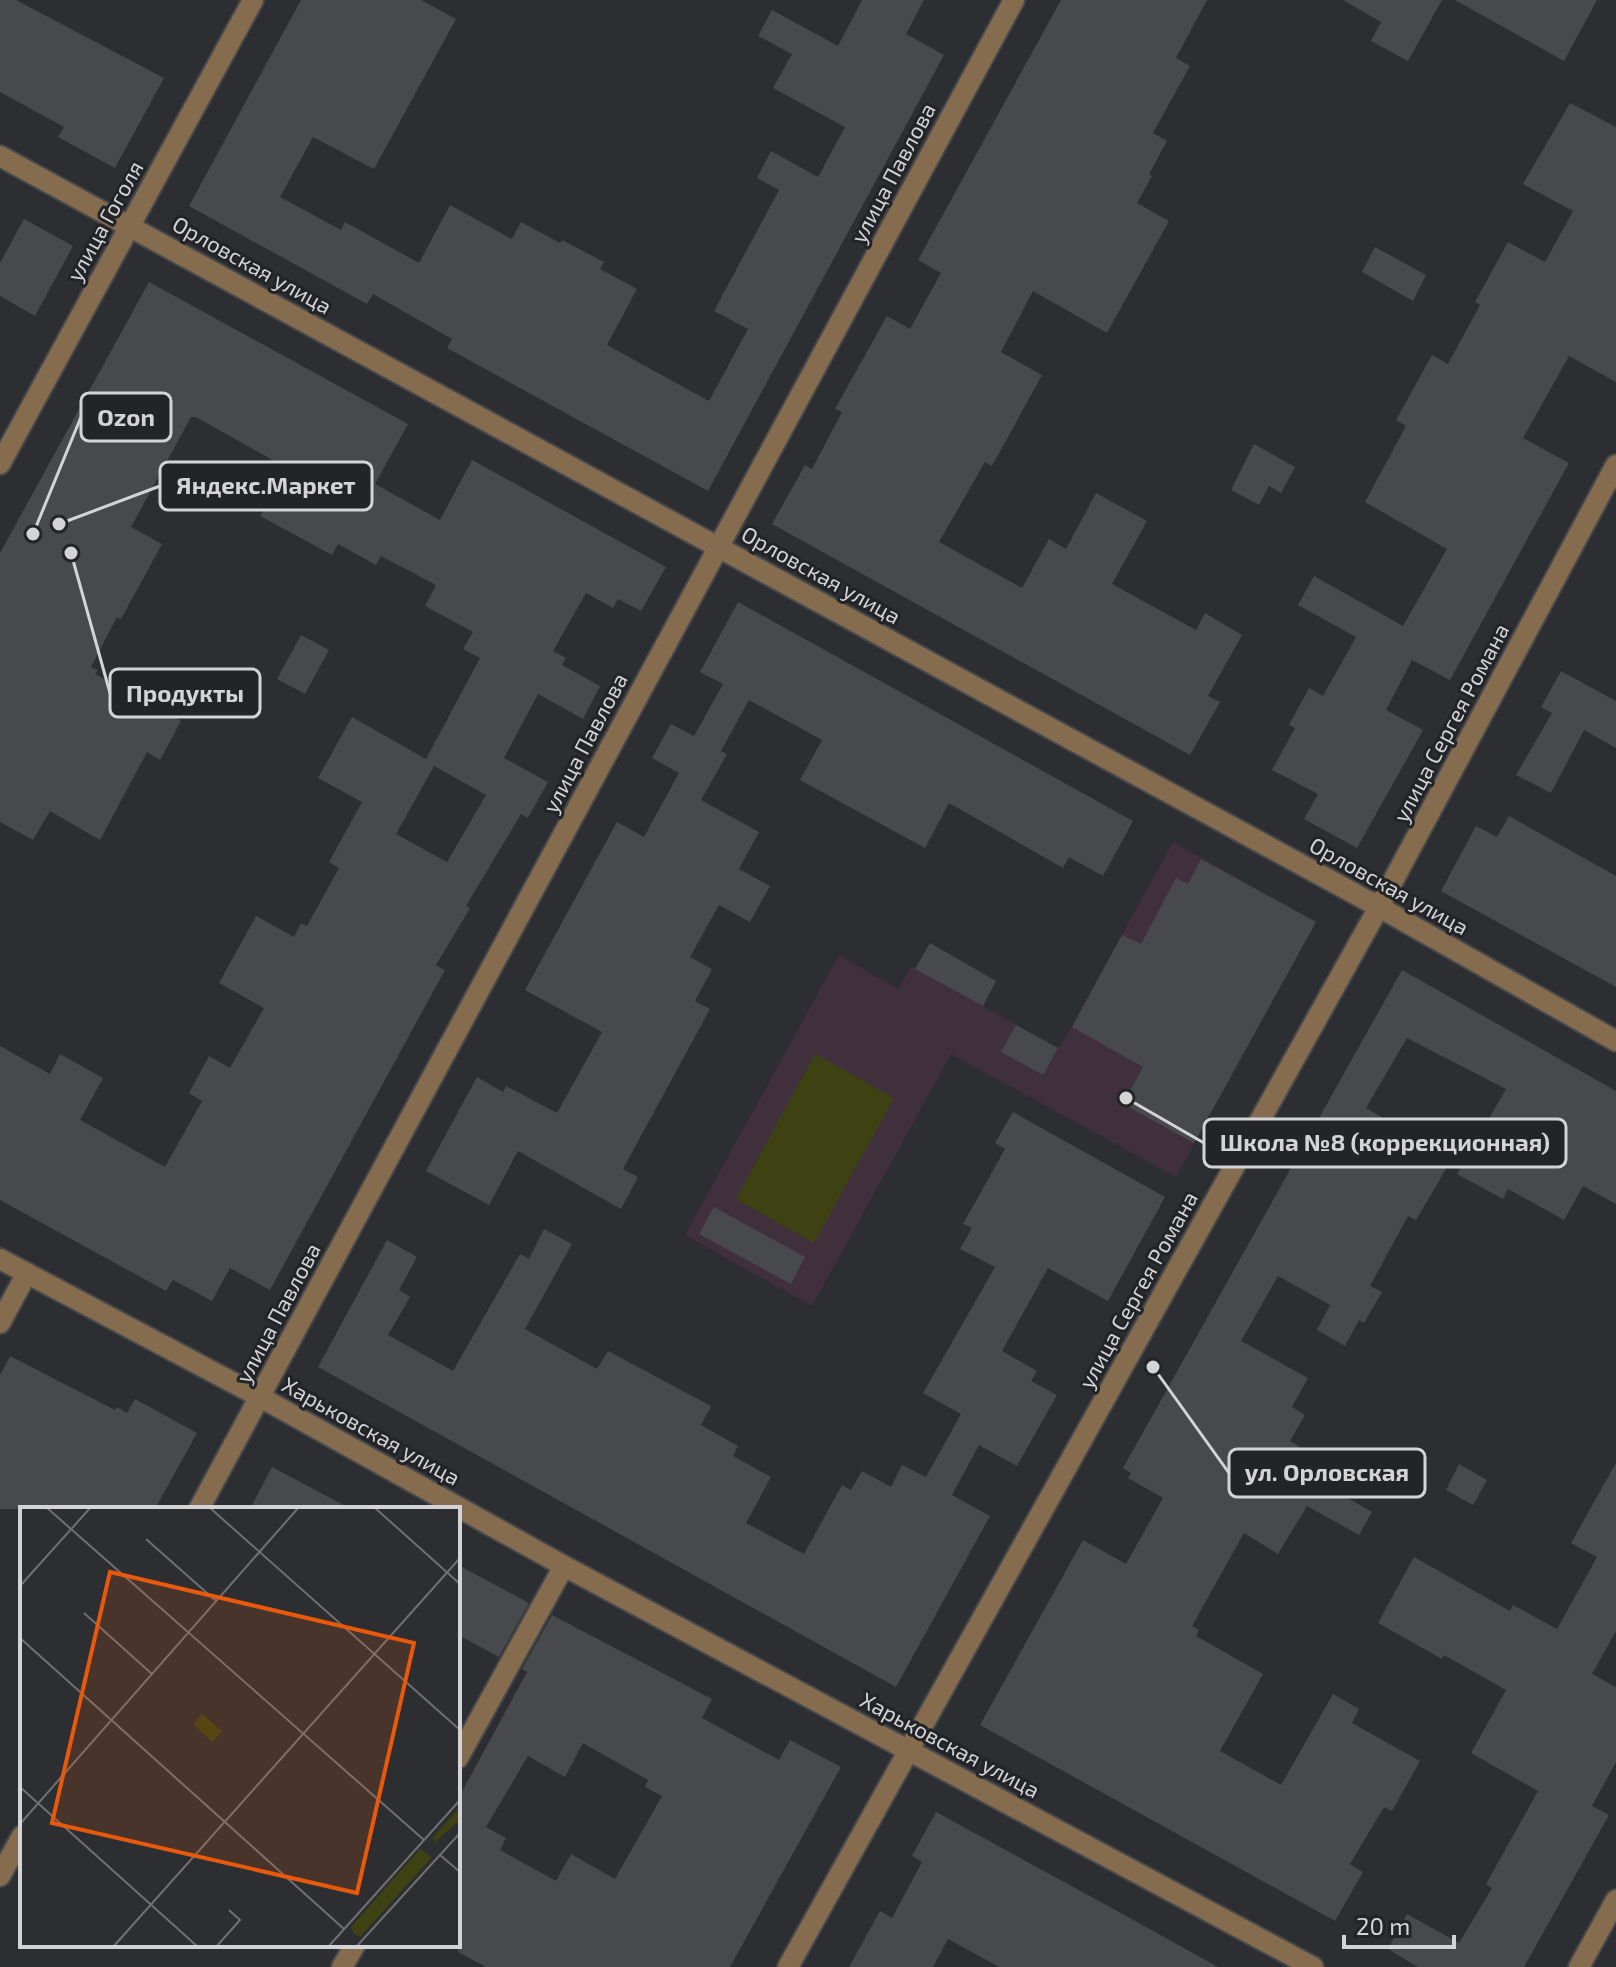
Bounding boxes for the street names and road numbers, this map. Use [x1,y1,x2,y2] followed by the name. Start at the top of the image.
[844,98,941,247] street label: улица Павлова
[60,156,149,286] street label: улица Гоголя
[168,210,336,319] street label: Орловская улица
[737,520,905,629] street label: Орловская улица
[1387,619,1514,827] street label: улица Сергея Романа
[536,668,633,817] street label: улица Павлова
[1305,831,1473,940] street label: Орловская улица
[1072,1187,1203,1393] street label: улица Сергея Романа
[229,1238,326,1387] street label: улица Павлова
[278,1370,465,1491] street label: Харьковская улица
[856,1686,1045,1803] street label: Харьковская улица

